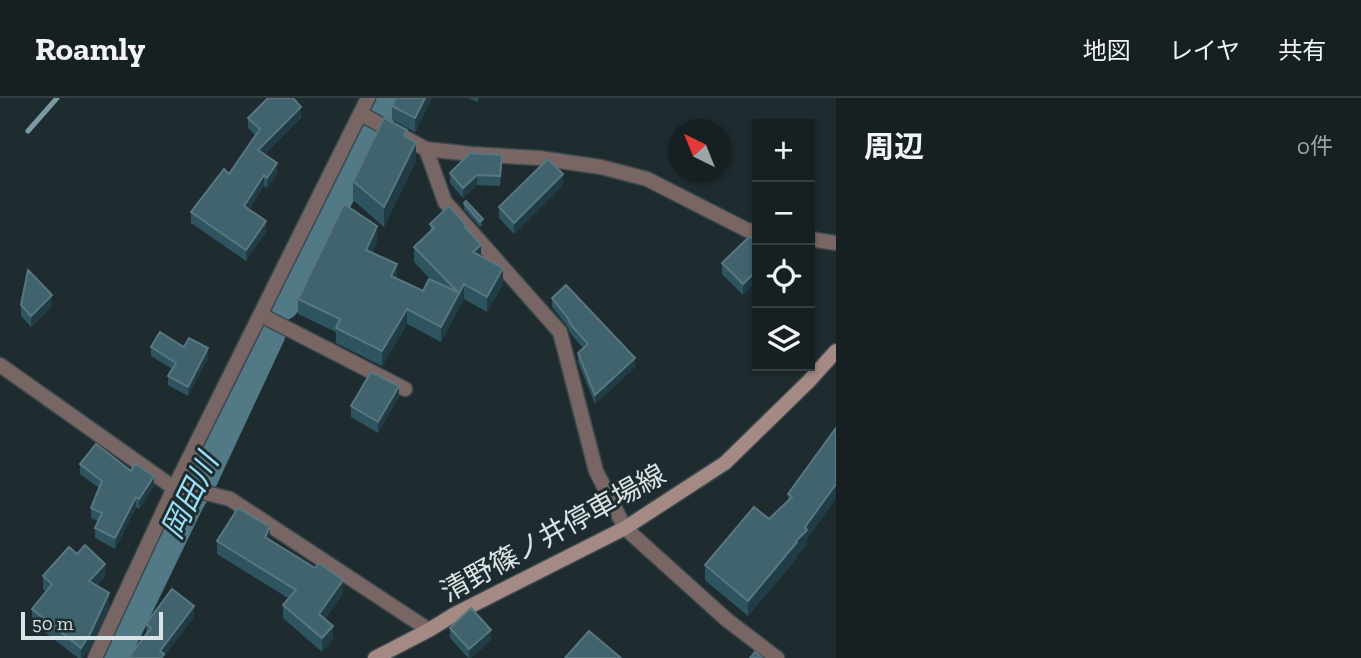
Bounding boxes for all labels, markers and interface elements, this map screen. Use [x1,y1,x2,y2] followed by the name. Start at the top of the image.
[35,29,145,68] text: Roamly
[1083,36,1131,65] text: 地図
[1169,36,1240,65] text: レイヤ
[1278,36,1326,65] text: 共有
[668,119,731,182] north arrow
[752,119,815,371] map controls
[752,119,815,182] button: +
[864,129,924,165] text: 周辺
[1297,132,1333,160] text: 0件
[752,182,815,245] button: −
[752,245,815,308] button: locate
[752,308,815,371] button: layers
[154,445,227,544] water label: 岡田川
[435,457,671,609] street label: 清野篠ノ井停車場線
[21,609,163,641] scale bar
[32,612,73,635] text: 50 m

